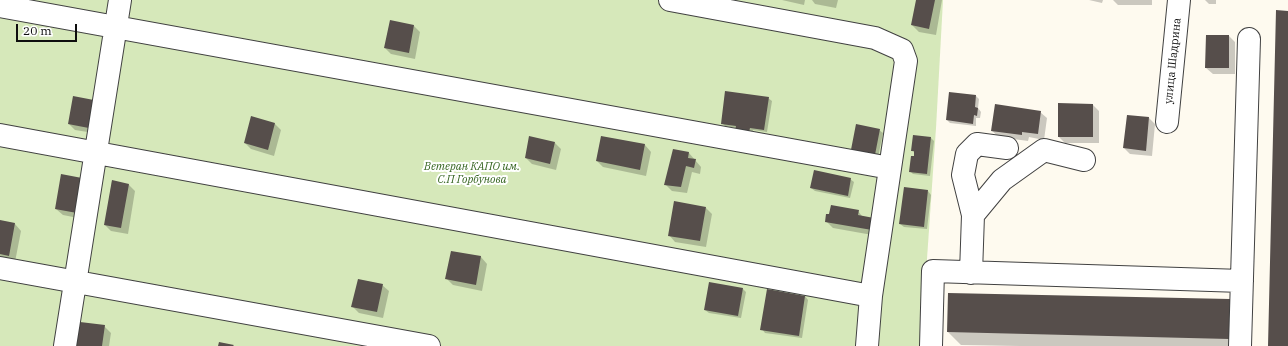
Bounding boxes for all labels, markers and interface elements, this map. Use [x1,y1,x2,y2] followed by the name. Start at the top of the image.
[18,16,79,42] scale bar
[1162,17,1184,105] street label: улица Шадрина
[23,23,52,38] text: 20 m
[424,160,520,186] park label: Ветеран КАПО им. С.П Горбунова

